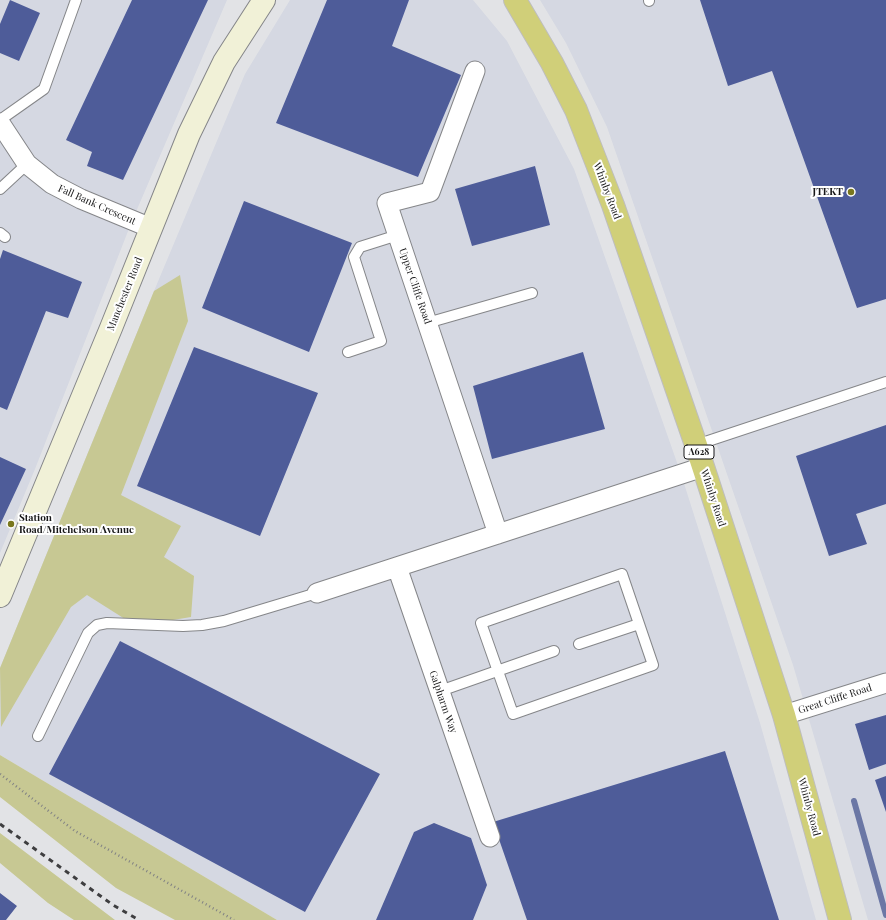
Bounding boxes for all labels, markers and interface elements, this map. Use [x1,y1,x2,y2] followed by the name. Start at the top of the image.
[591,161,623,221] street label: Whinby Road
[56,182,138,228] street label: Fall Bank Crescent
[813,186,843,198] place label: JTEKT
[846,187,856,197] marker: JTEKT
[396,246,434,326] street label: Upper Cliffe Road
[105,256,145,332] street label: Manchester Road
[684,445,714,459] road number: A628
[698,468,728,528] street label: Whinby Road
[19,512,134,536] place label: Station Road/Mitchelson Avenue
[6,519,16,529] marker: Station Road/Mitchelson Avenue
[427,669,459,735] street label: Galpharm Way
[797,681,873,717] street label: Great Cliffe Road
[795,777,823,837] street label: Whinby Road

